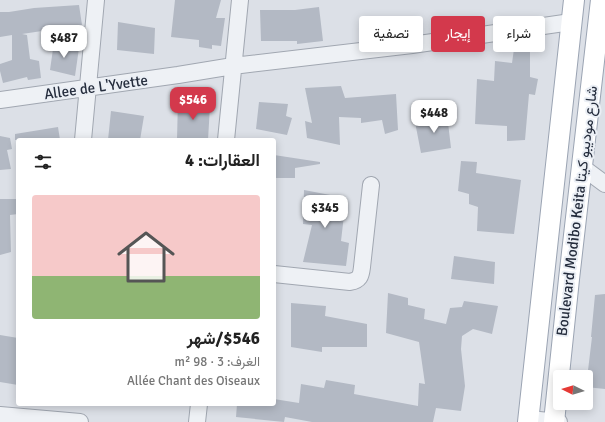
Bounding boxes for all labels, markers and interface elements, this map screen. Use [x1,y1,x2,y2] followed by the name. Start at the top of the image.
[359,16,423,52] chip: تصفية
[431,16,485,52] chip: إيجار
[493,16,545,52] chip: شراء
[40,25,88,59] pin: $487
[50,30,78,46] text: $487
[43,71,149,103] street label: Allee de L'Yvette
[553,85,603,337] street label: Boulevard Modibo Keita شارع موديبو كيتا
[169,87,217,121] pin: $546
[179,92,207,108] text: $546
[410,100,458,134] pin: $448
[420,105,448,121] text: $448
[185,150,260,171] text: العقارات: 4
[32,151,54,173] icon: filters
[301,195,349,229] pin: $345
[311,200,339,216] text: $345
[110,221,182,293] icon: home
[187,328,260,349] text: $546/شهر
[175,354,260,370] text: الغرف: 3 · 98 m²
[553,370,593,410] north arrow
[553,370,593,410] map controls
[127,373,260,389] text: Allée Chant des Oiseaux

